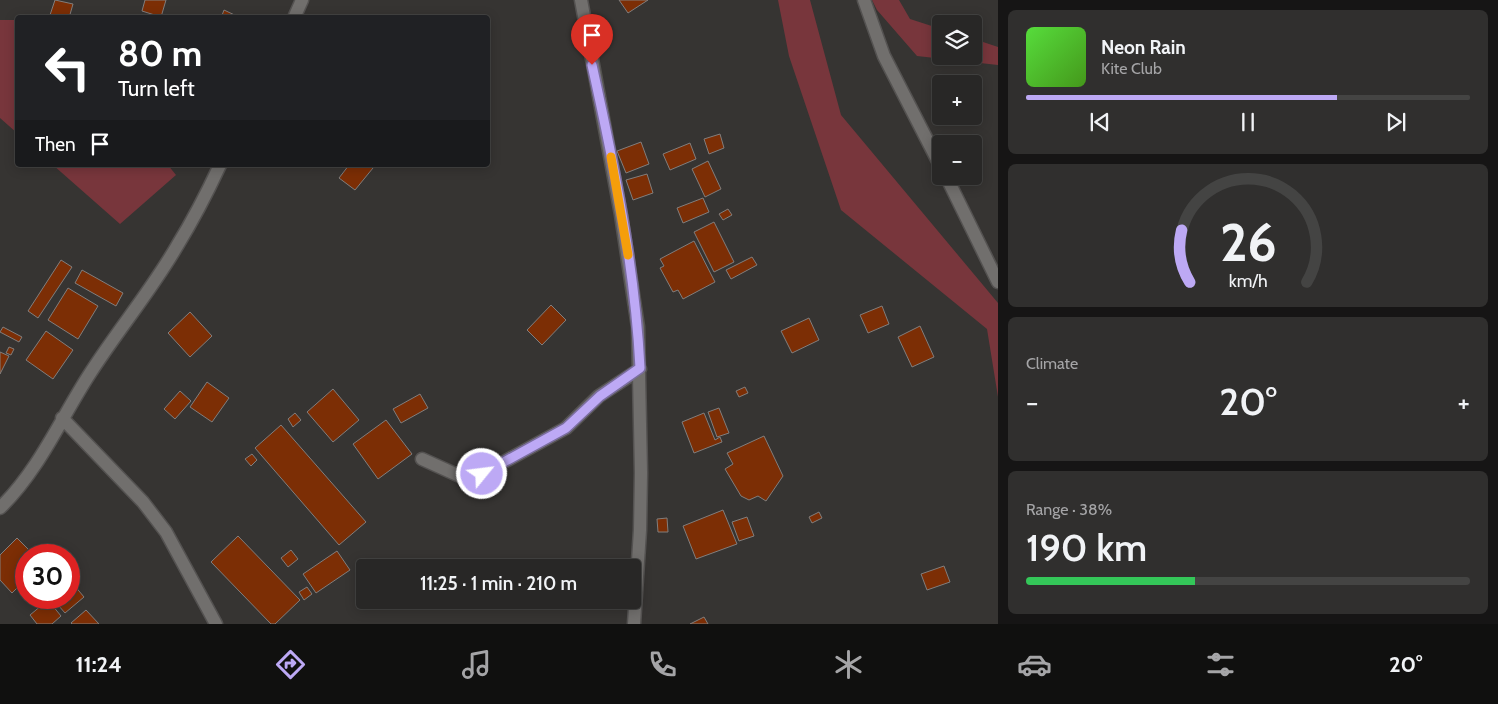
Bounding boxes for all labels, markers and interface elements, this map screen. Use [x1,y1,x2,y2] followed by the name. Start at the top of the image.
[571,14,613,65] pin
[932,15,982,185] map controls
[932,15,982,65] button: layers
[578,21,606,49] icon: arrive
[118,32,202,75] text: 80 m
[35,35,100,100] icon: left
[1101,36,1186,59] text: Neon Rain
[1101,59,1162,78] text: Kite Club
[118,75,195,102] text: Turn left
[932,75,982,125] button: +
[1086,108,1114,136] icon: previous
[1234,108,1262,136] icon: pause
[1382,108,1410,136] icon: next
[86,130,114,158] icon: arrive
[35,133,76,156] text: Then
[932,135,982,185] button: −
[1220,211,1276,274] text: 26
[1228,270,1268,291] text: km/h
[1026,354,1078,373] text: Climate
[1219,378,1277,425] text: 20°
[1026,385,1038,419] text: −
[1458,385,1470,419] text: +
[455,447,507,499] position arrow
[1026,500,1112,519] text: Range · 38%
[1026,524,1147,571] text: 190 km
[15,544,80,609] speed limit sign: 30
[420,572,577,595] text: 11:25 · 1 min · 210 m
[273,647,308,682] icon: directions
[459,647,494,682] icon: music
[645,647,680,682] icon: phone
[831,647,866,682] icon: climate
[1017,647,1052,682] icon: car
[1203,647,1238,682] icon: filters
[76,651,122,678] text: 11:24
[1389,651,1422,678] text: 20°

